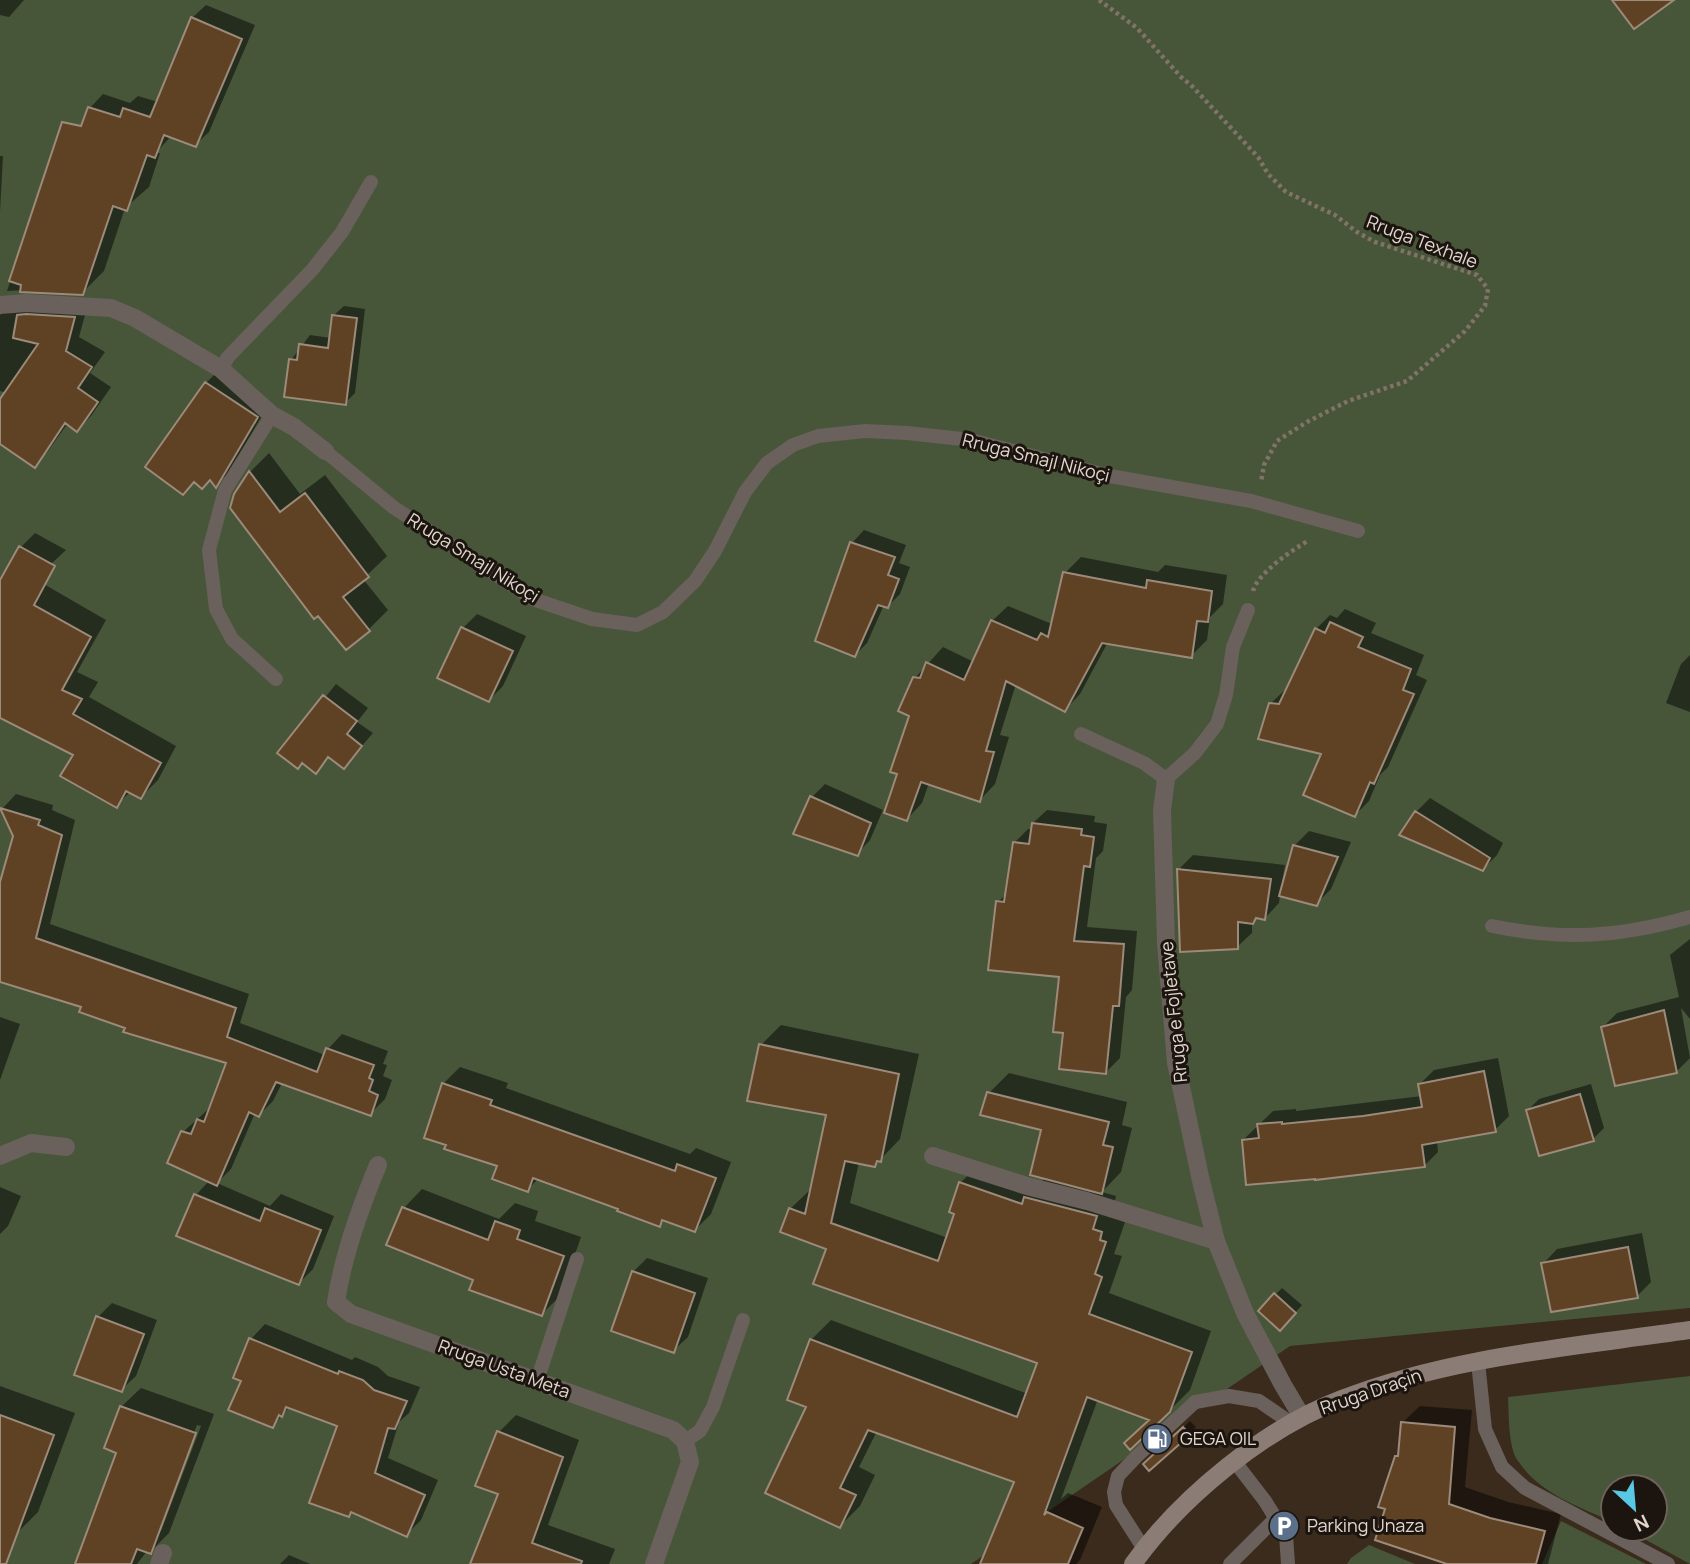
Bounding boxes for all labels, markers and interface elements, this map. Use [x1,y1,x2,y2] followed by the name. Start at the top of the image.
[1363,209,1481,273] street label: Rruga Texhale
[960,427,1113,487] street label: Rruga Smajl Nikoçi
[403,507,544,607] street label: Rruga Smajl Nikoçi
[1154,940,1192,1084] street label: Rruga e Fojletave
[435,1333,574,1403] street label: Rruga Usta Meta
[1317,1363,1425,1420] street label: Rruga Draçin
[1140,1422,1174,1456] fuel station icon: GEGA OIL
[1180,1426,1256,1450] place label: GEGA OIL
[1599,1473,1669,1543] north arrow
[1267,1509,1301,1543] parking icon: Parking Unaza
[1630,1509,1653,1538] text: N
[1307,1513,1424,1537] place label: Parking Unaza

